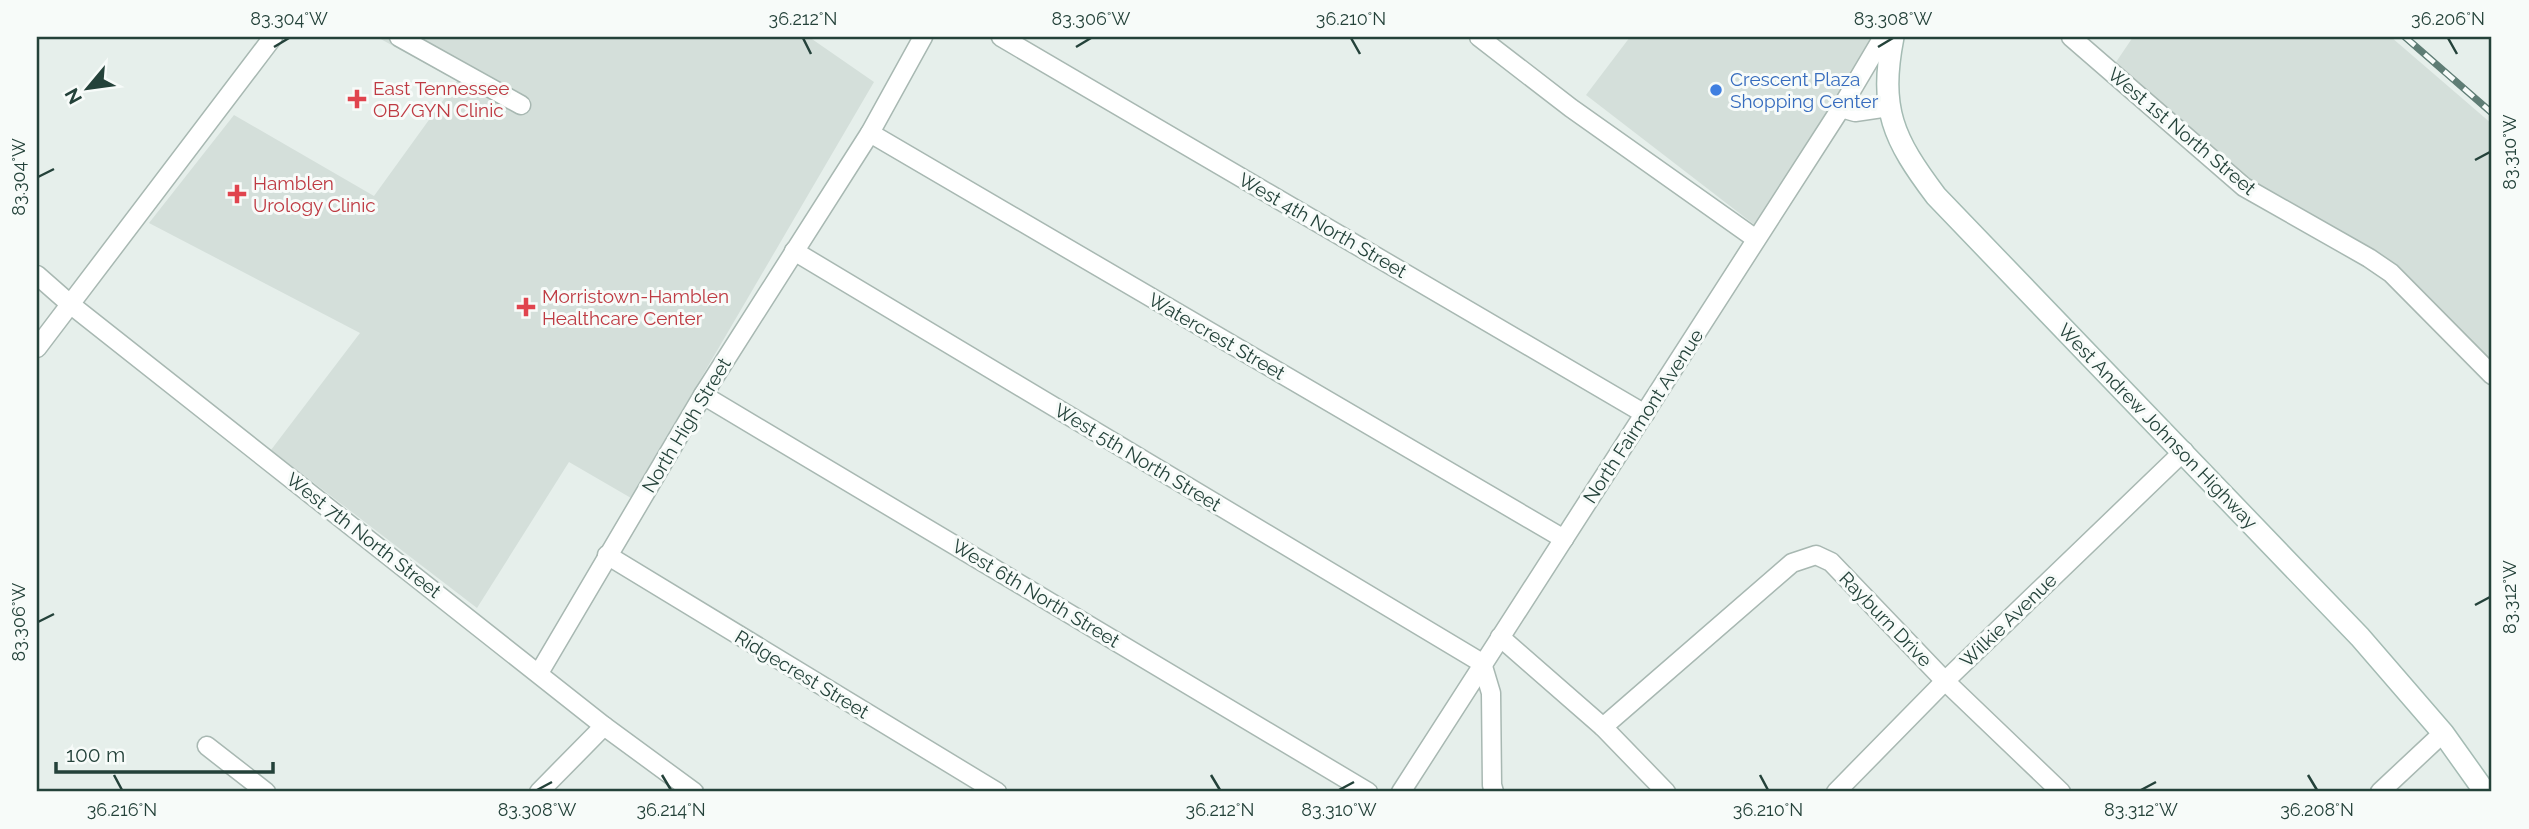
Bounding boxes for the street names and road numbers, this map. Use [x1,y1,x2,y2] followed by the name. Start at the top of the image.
[2104,63,2261,200] street label: West 1st North Street
[1235,168,1411,282] street label: West 4th North Street
[1145,288,1290,384] street label: Watercrest Street
[2054,319,2262,533] street label: West Andrew Johnson Highway
[1579,325,1707,507] street label: North Fairmont Avenue
[637,353,735,496] street label: North High Street
[1051,399,1226,516] street label: West 5th North Street
[282,468,446,603] street label: West 7th North Street
[948,534,1124,652] street label: West 6th North Street
[1835,567,1937,671] street label: Rayburn Drive
[1955,569,2061,671] street label: Wilkie Avenue
[731,625,873,723] street label: Ridgecrest Street

